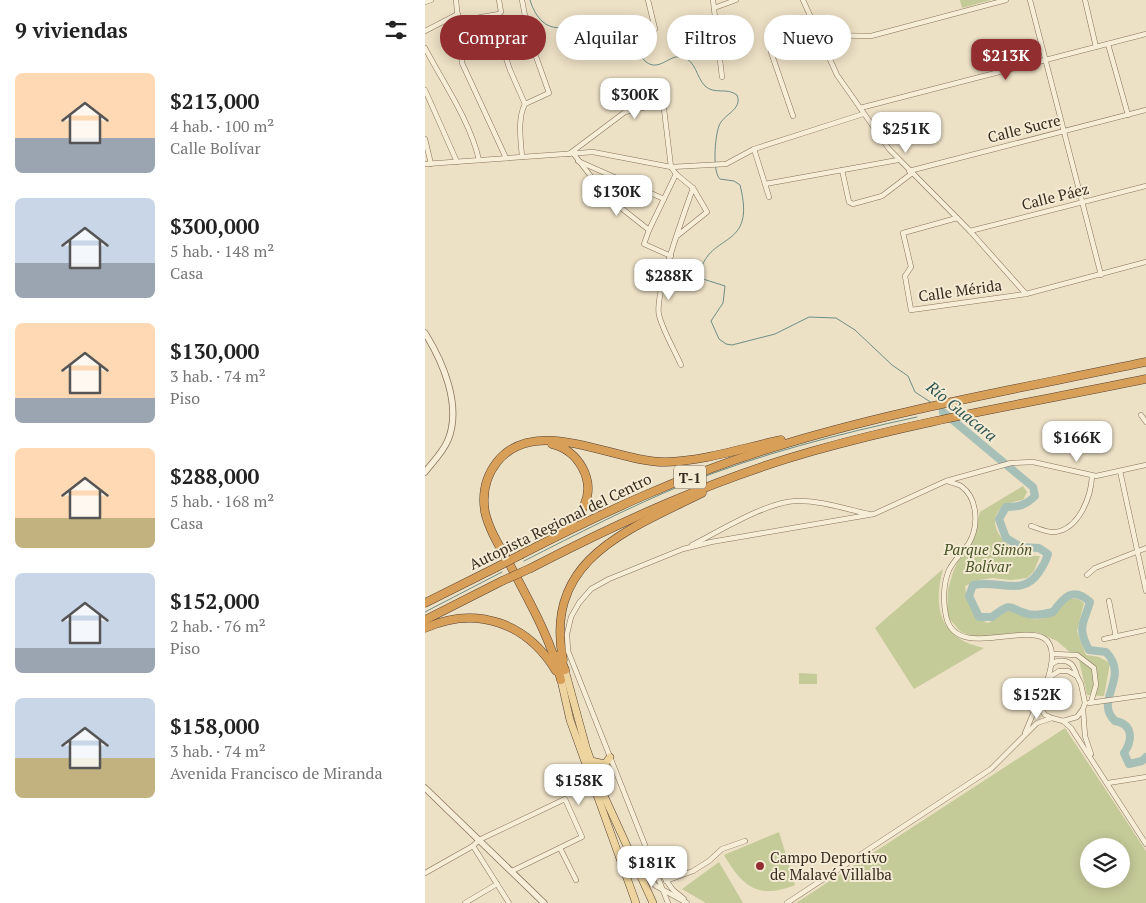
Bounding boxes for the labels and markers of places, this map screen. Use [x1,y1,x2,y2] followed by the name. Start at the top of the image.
[971,38,1041,81] pin: $213K
[600,78,670,120] pin: $300K
[871,112,941,154] pin: $251K
[582,174,652,217] pin: $130K
[634,258,704,301] pin: $288K
[1042,420,1112,463] pin: $166K
[1002,678,1072,720] pin: $152K
[544,764,614,806] pin: $158K
[617,846,687,888] pin: $181K
[770,847,892,884] place label: Campo Deportivo de Malavé Villalba
[754,860,766,872] marker: Campo Deportivo de Malavé Villalba

